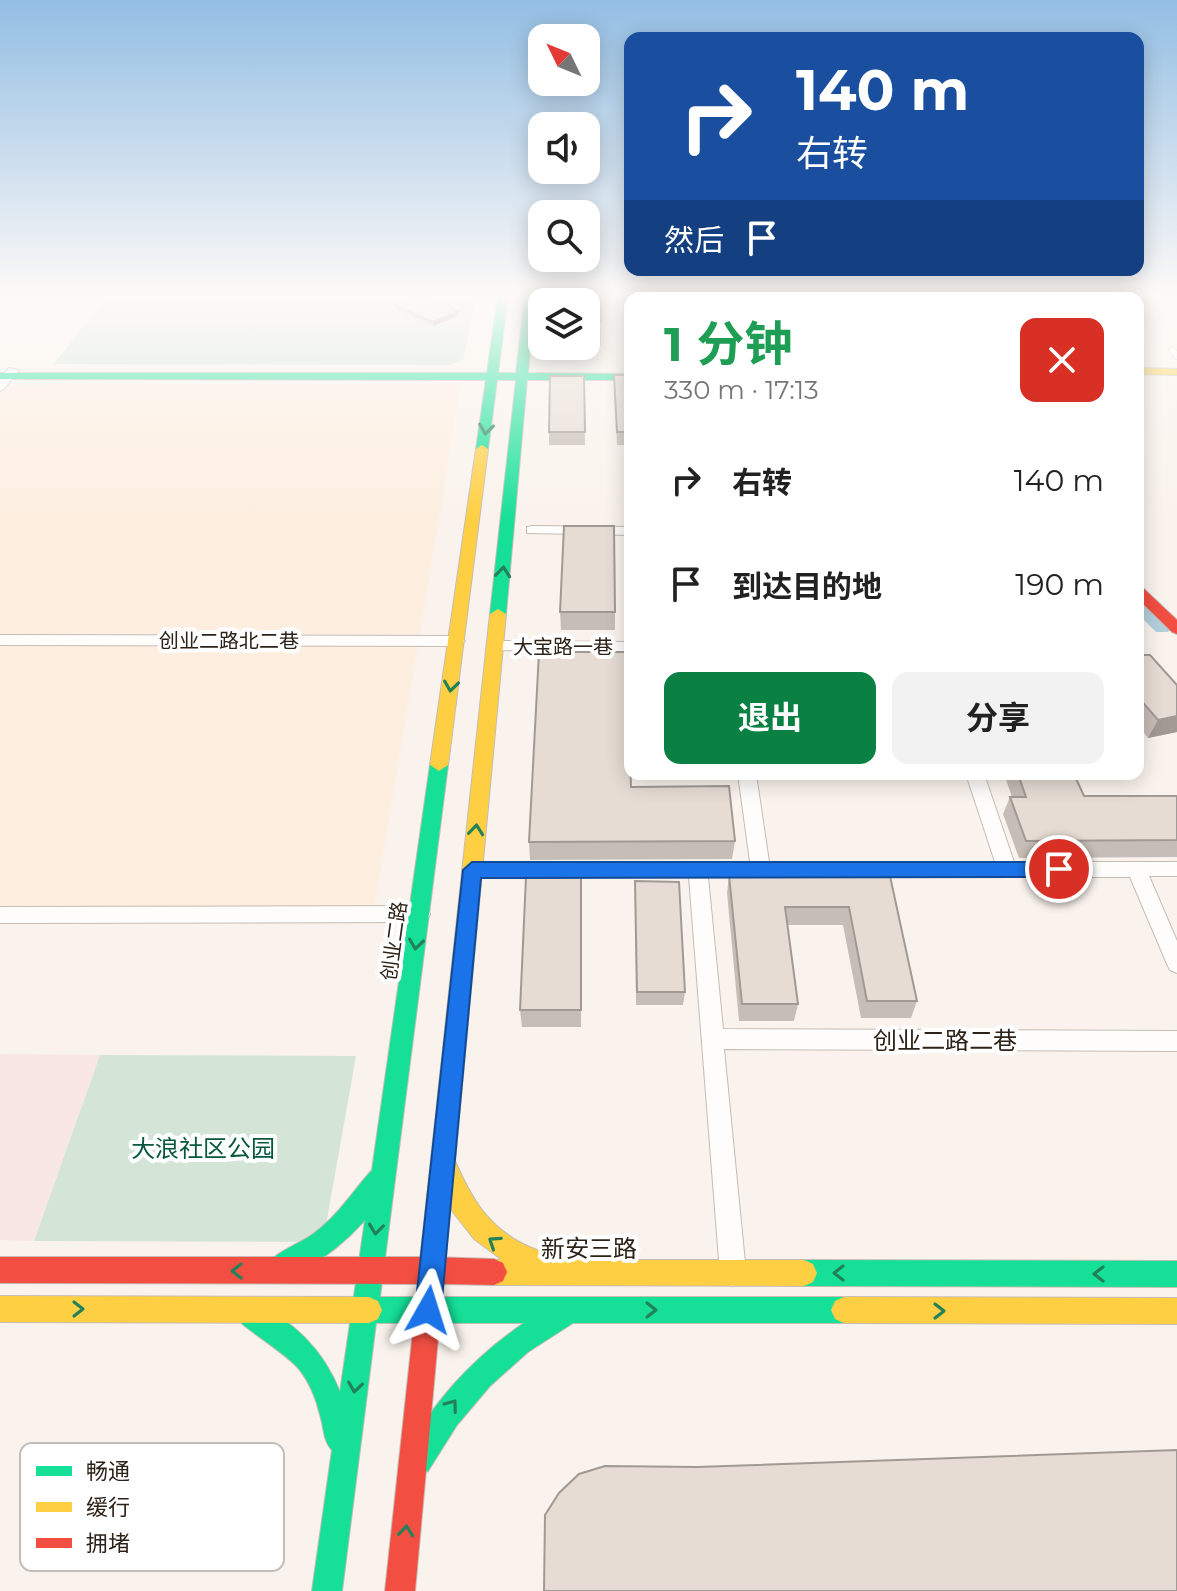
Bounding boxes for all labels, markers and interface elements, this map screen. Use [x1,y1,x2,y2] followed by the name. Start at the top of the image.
[528,24,600,96] north arrow
[528,24,600,360] map controls
[796,56,969,124] text: 140 m
[664,64,768,168] icon: right
[528,112,600,184] button: sound
[796,131,868,175] text: 右转
[528,200,600,272] button: search
[740,216,784,260] icon: arrive
[664,222,724,259] text: 然后
[528,288,600,360] button: layers
[664,315,792,373] text: 1 分钟
[1020,318,1104,402] button: close
[664,374,819,406] text: 330 m · 17:13
[478,422,495,436] one-way arrow
[664,458,708,502] icon: right
[1014,462,1104,499] text: 140 m
[732,464,792,501] text: 右转
[664,562,708,606] icon: arrive
[494,565,511,578] one-way arrow
[1015,566,1104,603] text: 190 m
[732,568,882,605] text: 到达目的地
[159,629,299,653] street label: 创业二路北二巷
[513,635,613,659] street label: 大宝路一巷
[664,672,876,764] button: 退出
[892,672,1104,764] button: 分享
[443,680,460,693] one-way arrow
[468,823,485,836] one-way arrow
[1025,835,1093,903] pin
[1037,847,1081,891] icon: arrive
[377,900,411,982] street label: 创业二路
[408,937,425,951] one-way arrow
[873,1026,1017,1055] street label: 创业二路二巷
[131,1134,275,1163] park label: 大浪社区公园
[368,1223,385,1236] one-way arrow
[541,1234,637,1263] street label: 新安三路
[489,1237,503,1252] one-way arrow
[230,1262,243,1280] one-way arrow
[832,1264,845,1282] one-way arrow
[1092,1265,1105,1283] one-way arrow
[386,1268,470,1352] position arrow
[72,1300,85,1318] one-way arrow
[645,1301,658,1319] one-way arrow
[933,1302,946,1320] one-way arrow
[347,1380,364,1394] one-way arrow
[442,1399,456,1414] one-way arrow
[20,1443,284,1571] legend
[86,1458,130,1485] text: 畅通
[86,1494,130,1521] text: 缓行
[397,1524,414,1537] one-way arrow
[86,1530,130,1557] text: 拥堵

